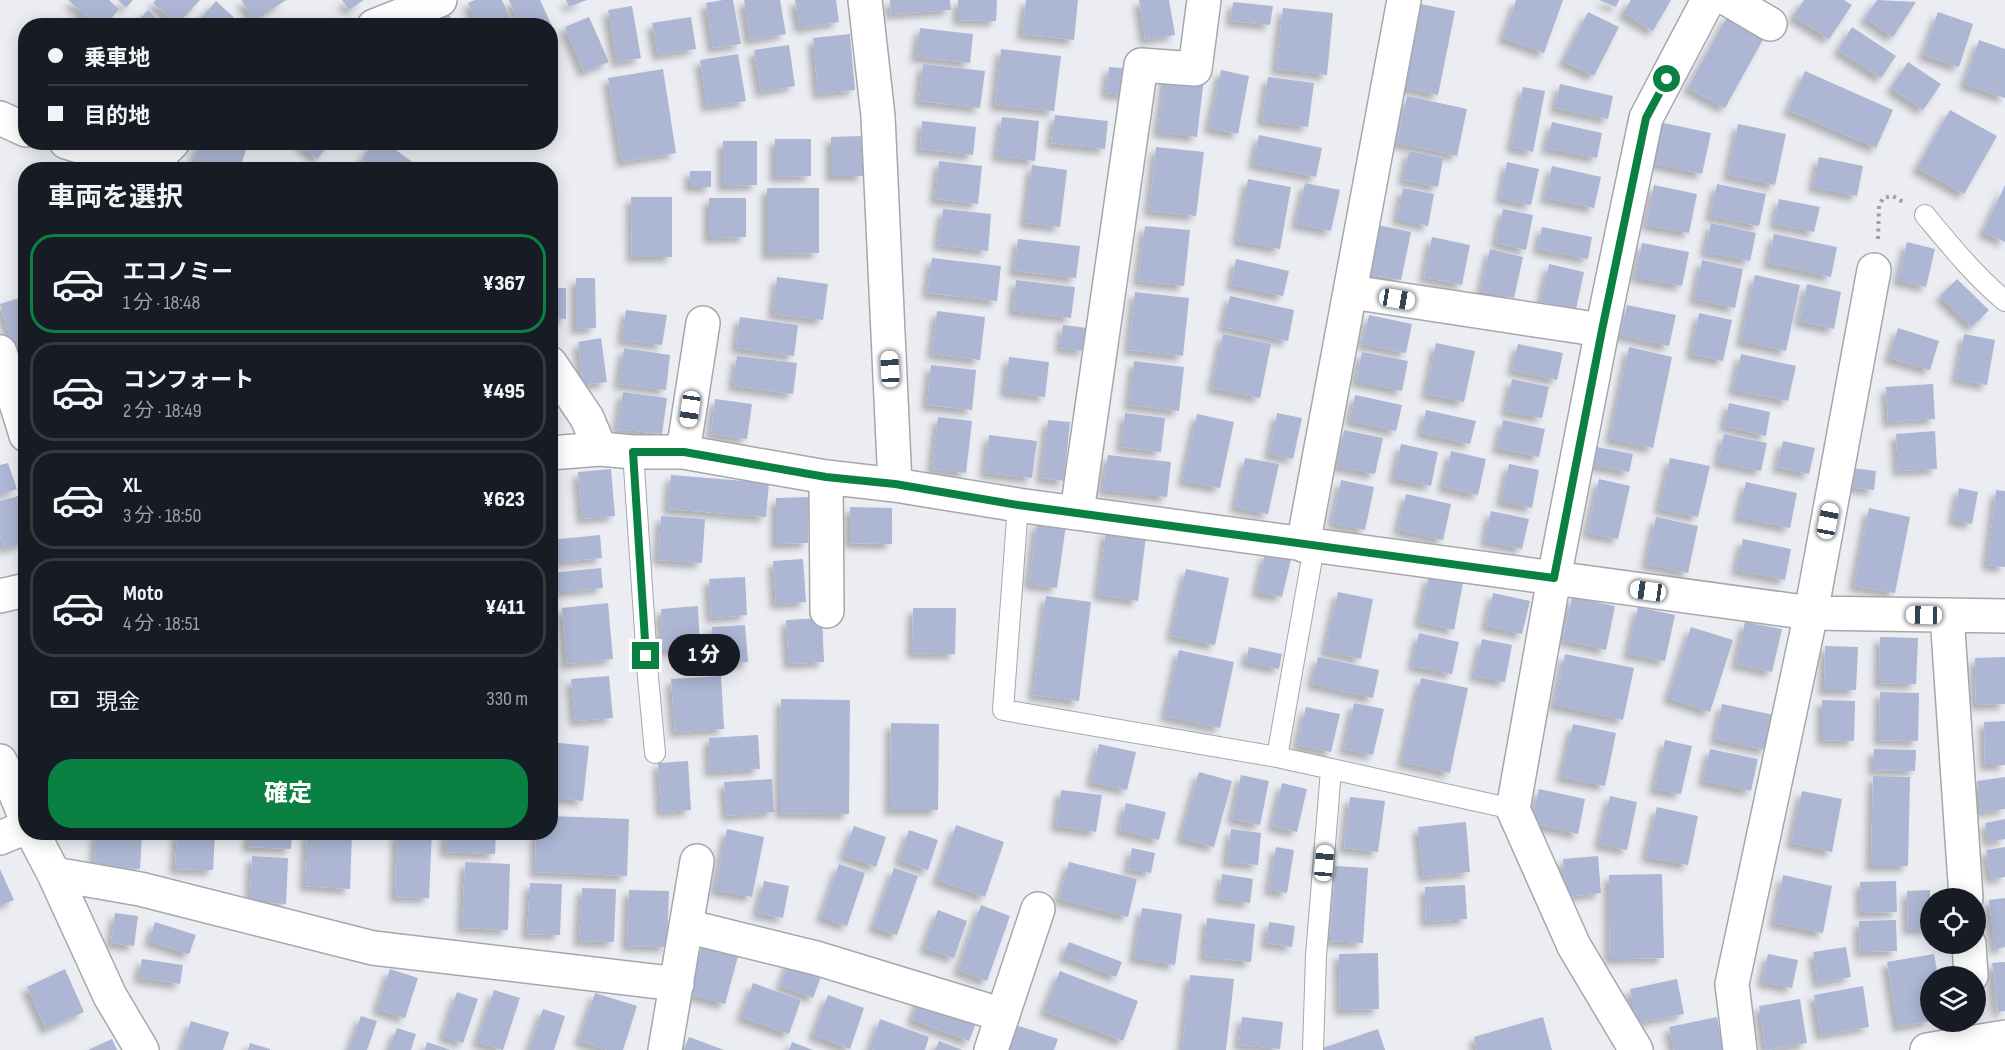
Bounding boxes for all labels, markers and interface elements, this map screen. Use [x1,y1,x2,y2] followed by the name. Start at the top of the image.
[84,45,150,72] text: 乗車地
[1653,65,1680,92] route start
[84,103,150,130] text: 目的地
[48,182,183,214] text: 車両を選択
[51,257,105,311] icon: car
[123,259,233,286] text: エコノミー
[483,270,525,297] text: ¥367
[1378,287,1416,311] car
[123,291,200,315] text: 1 分 · 18:48
[880,351,900,387] car
[51,365,105,419] icon: car
[123,367,254,394] text: コンフォート
[482,378,525,405] text: ¥495
[679,390,701,428] car
[123,399,202,423] text: 2 分 · 18:49
[123,472,142,499] text: XL
[51,473,105,527] icon: car
[483,486,525,513] text: ¥623
[1816,502,1840,540] car
[123,504,201,528] text: 3 分 · 18:50
[123,580,163,607] text: Moto
[1629,580,1667,602] car
[51,581,105,635] icon: car
[485,594,525,621] text: ¥411
[1906,606,1942,624] car
[123,612,199,636] text: 4 分 · 18:51
[667,635,739,677] callout: 1 分
[632,642,659,669] route end
[688,643,720,667] text: 1 分
[48,683,81,716] icon: cash
[486,687,528,711] text: 330 m
[96,689,140,716] text: 現金
[48,759,528,828] button: 確定
[1313,844,1335,882] car
[1920,888,1986,1032] map controls
[1920,888,1986,954] button: locate
[1920,966,1986,1032] button: layers

